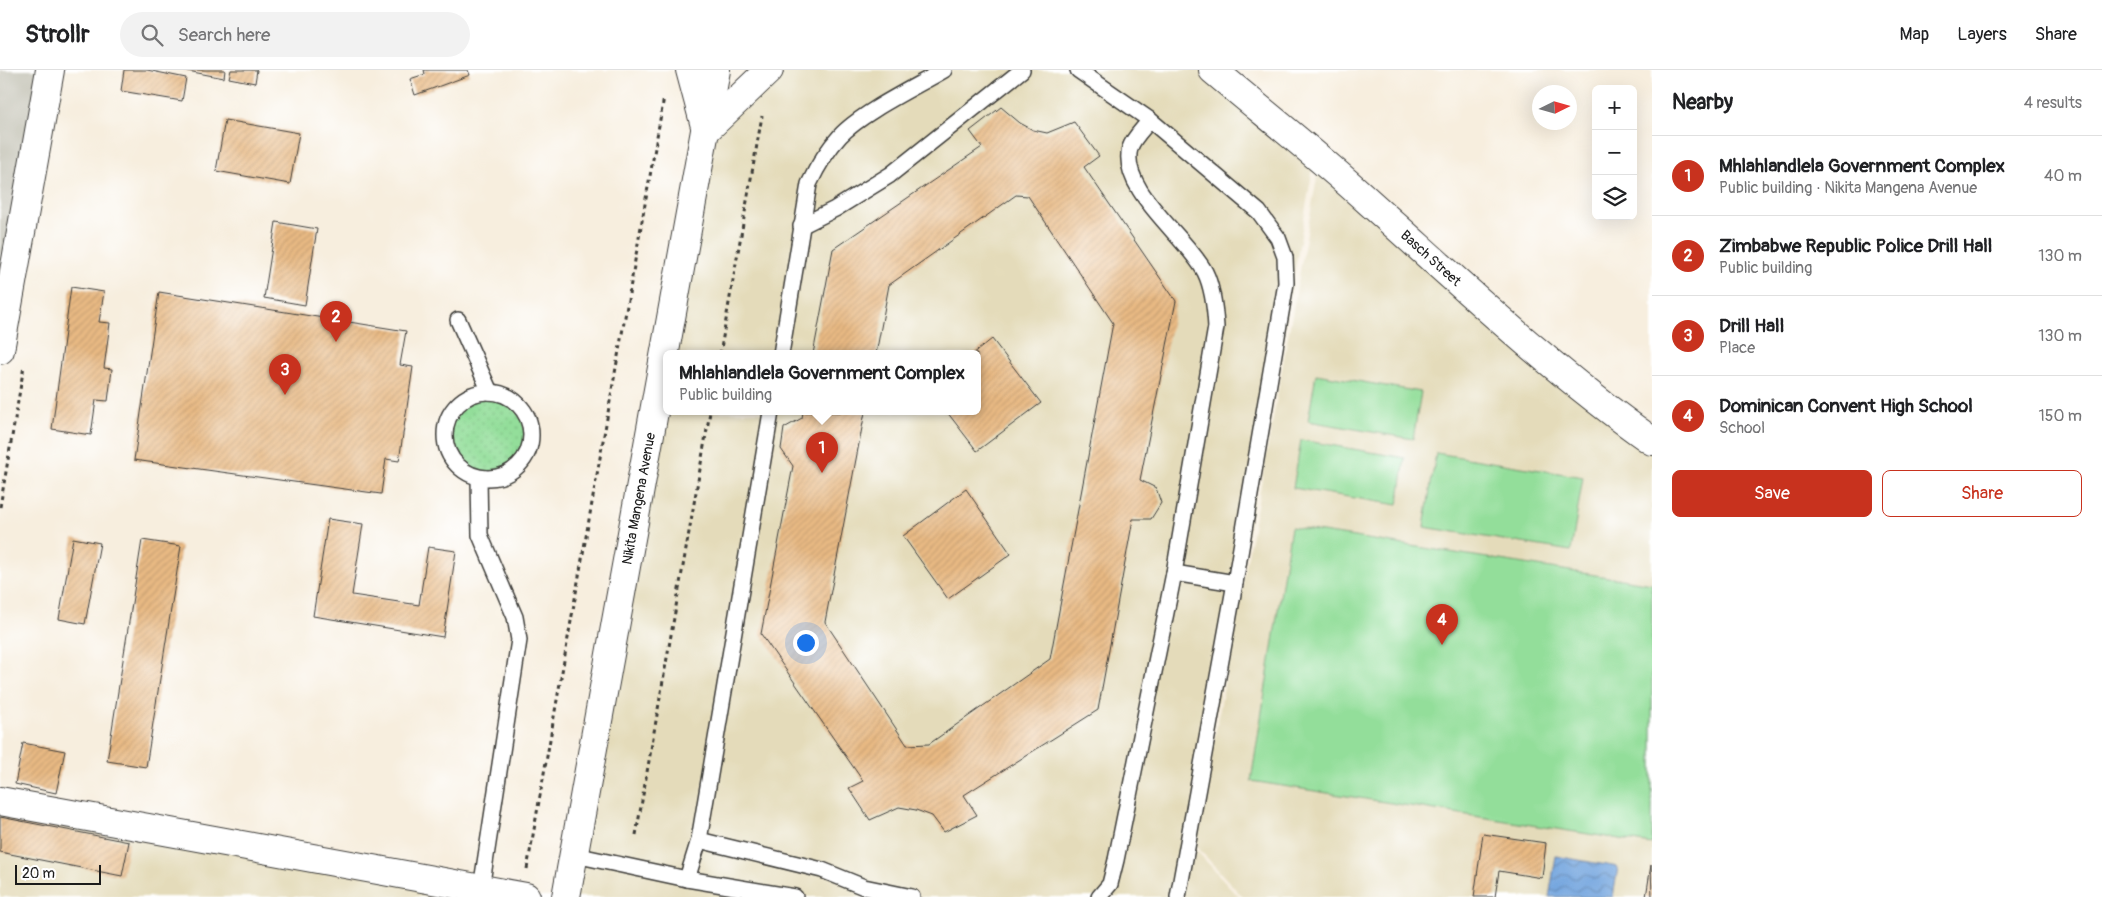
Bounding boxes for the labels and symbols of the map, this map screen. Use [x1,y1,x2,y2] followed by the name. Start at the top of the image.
[1532,85,1577,130] north arrow
[1397,226,1465,290] street label: Basch Street
[320,301,352,342] pin: 2
[269,354,301,395] pin: 3
[618,431,659,566] street label: Nikita Mangena Avenue
[806,432,838,473] pin: 1
[1426,604,1458,645] pin: 4
[793,630,819,656] your location
[15,862,101,885] scale bar

